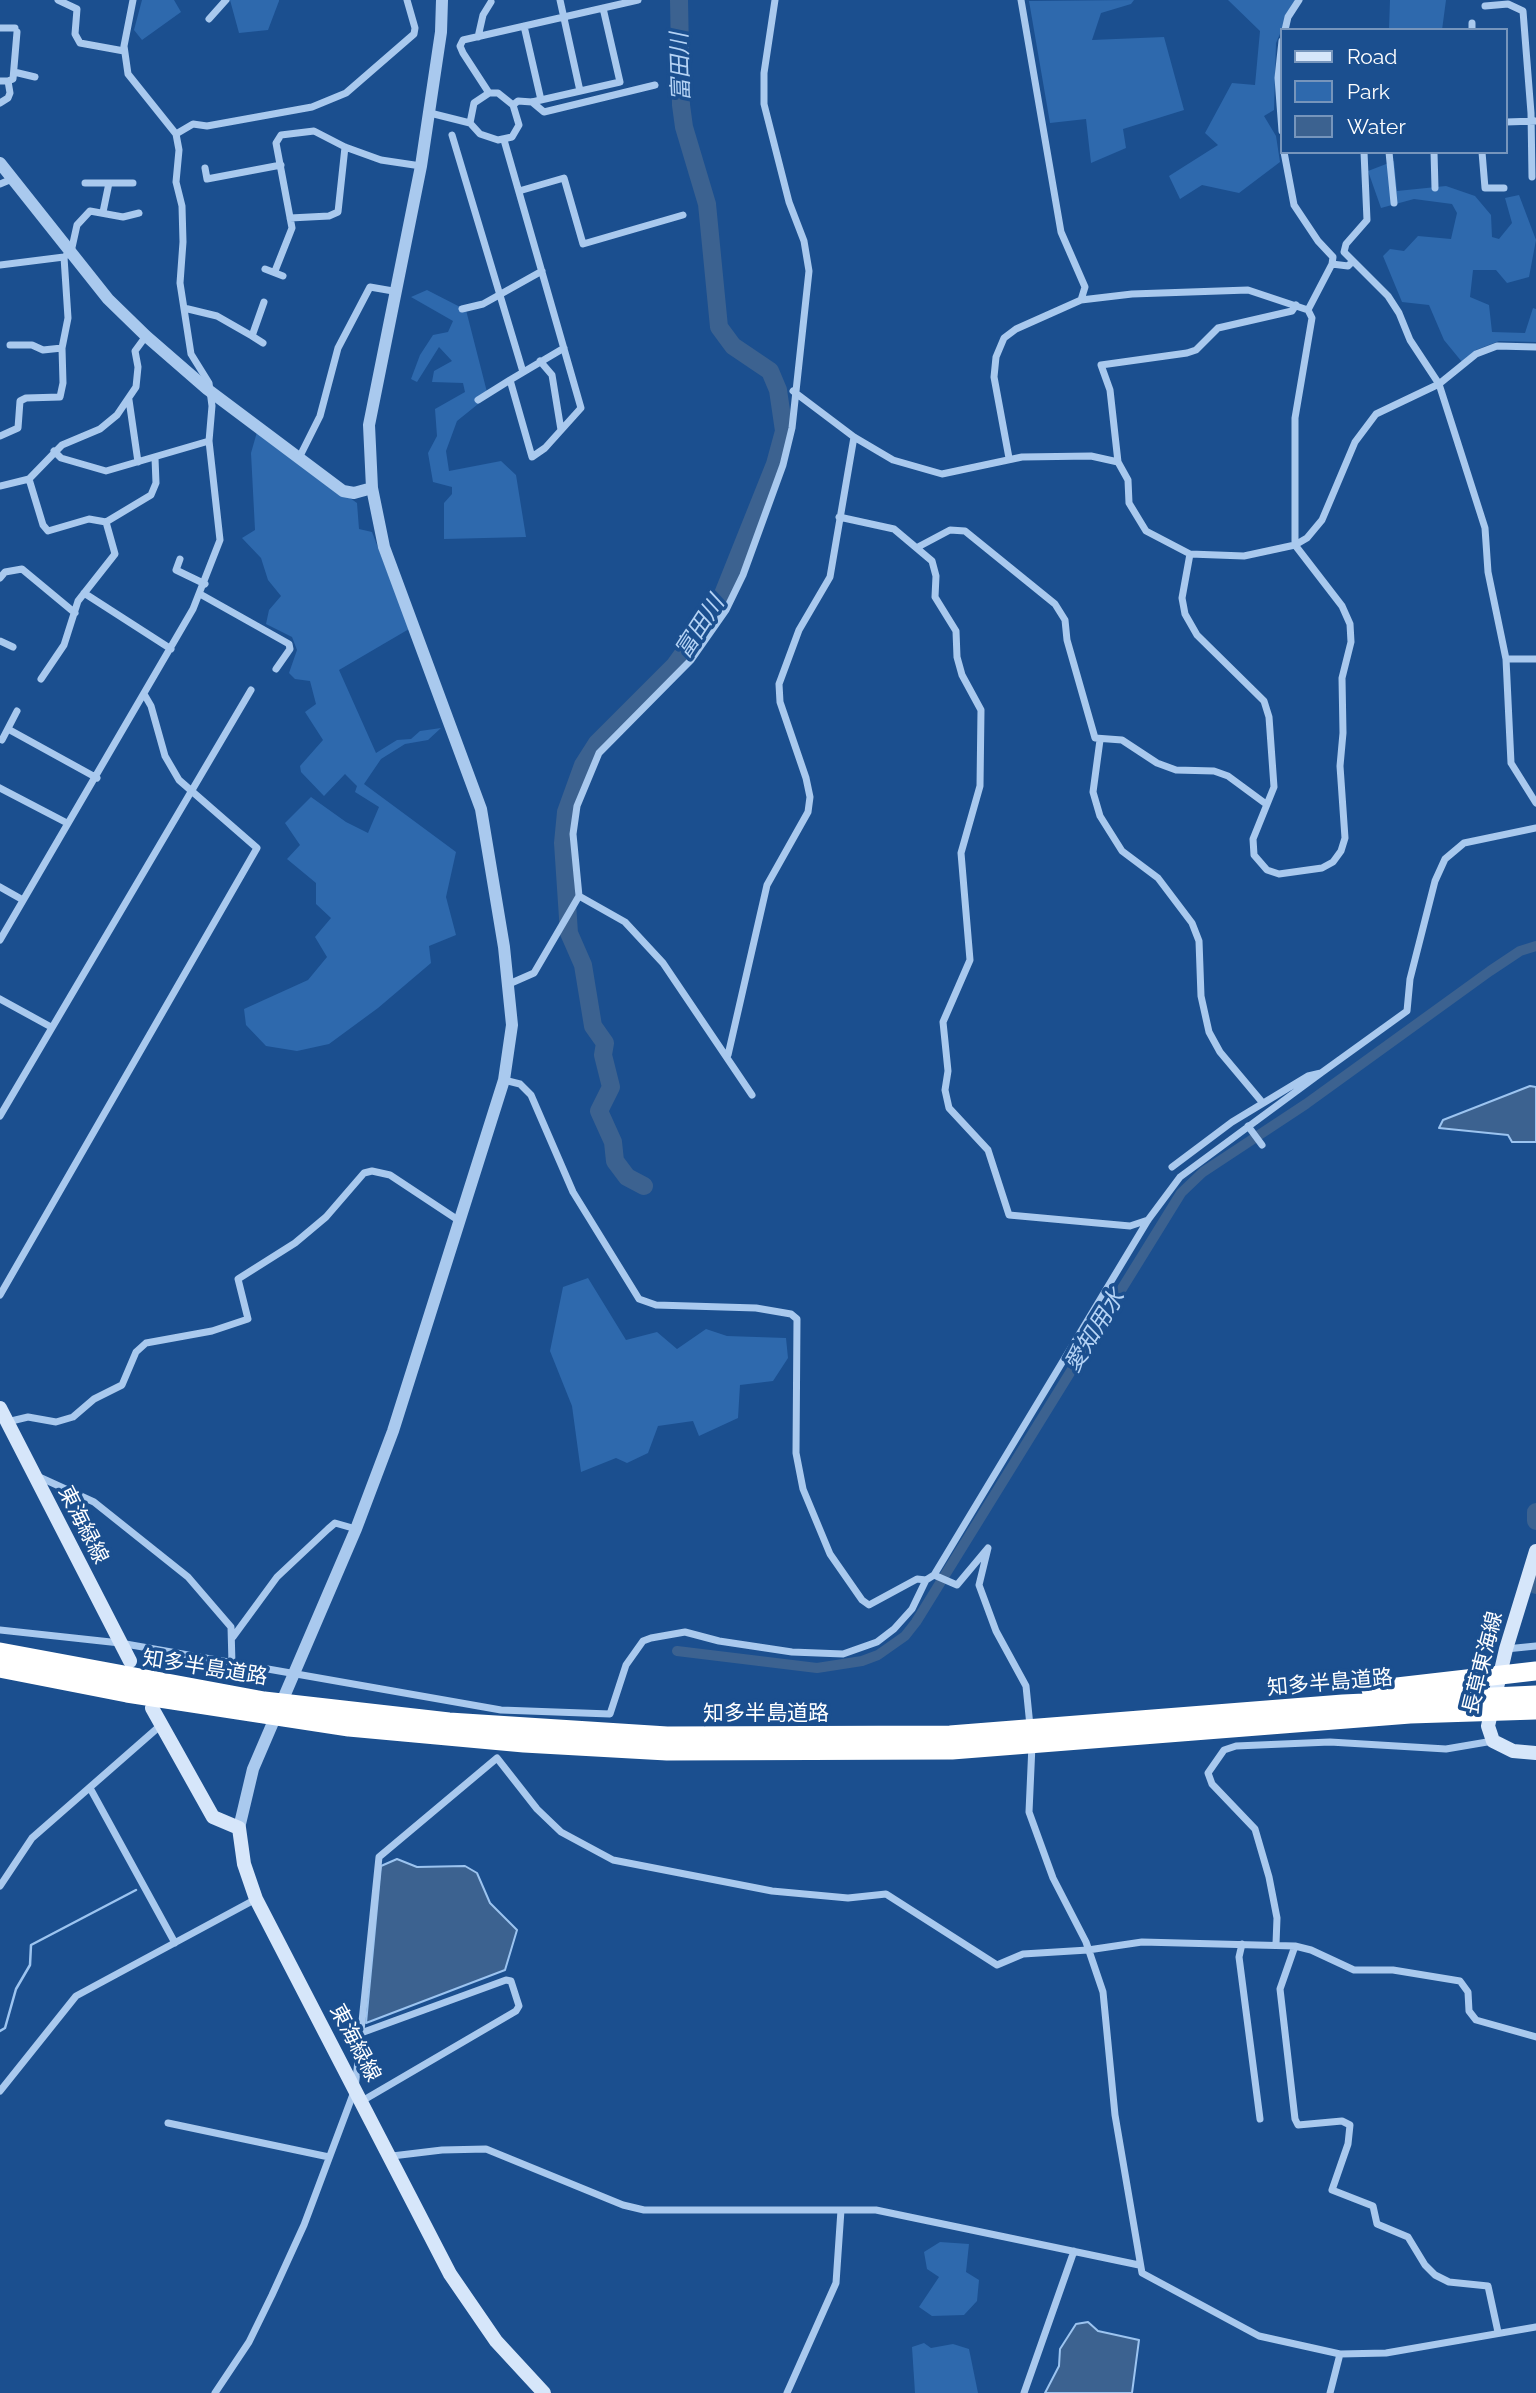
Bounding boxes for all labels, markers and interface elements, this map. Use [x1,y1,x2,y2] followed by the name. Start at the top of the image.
[1280,28,1508,154] legend
[666,32,696,102] water label: 富田川
[1347,44,1397,69] text: Road
[1347,79,1390,104] text: Park
[1347,114,1406,139] text: Water
[670,591,730,663] water label: 富田川
[1059,1285,1131,1377] water label: 愛知用水
[53,1482,113,1568] street label: 東海緑線
[1458,1609,1508,1717] street label: 長草東海線
[141,1646,269,1690] street label: 知多半島道路
[1266,1665,1394,1701] street label: 知多半島道路
[703,1701,829,1727] street label: 知多半島道路
[324,2000,386,2086] street label: 東海緑線

